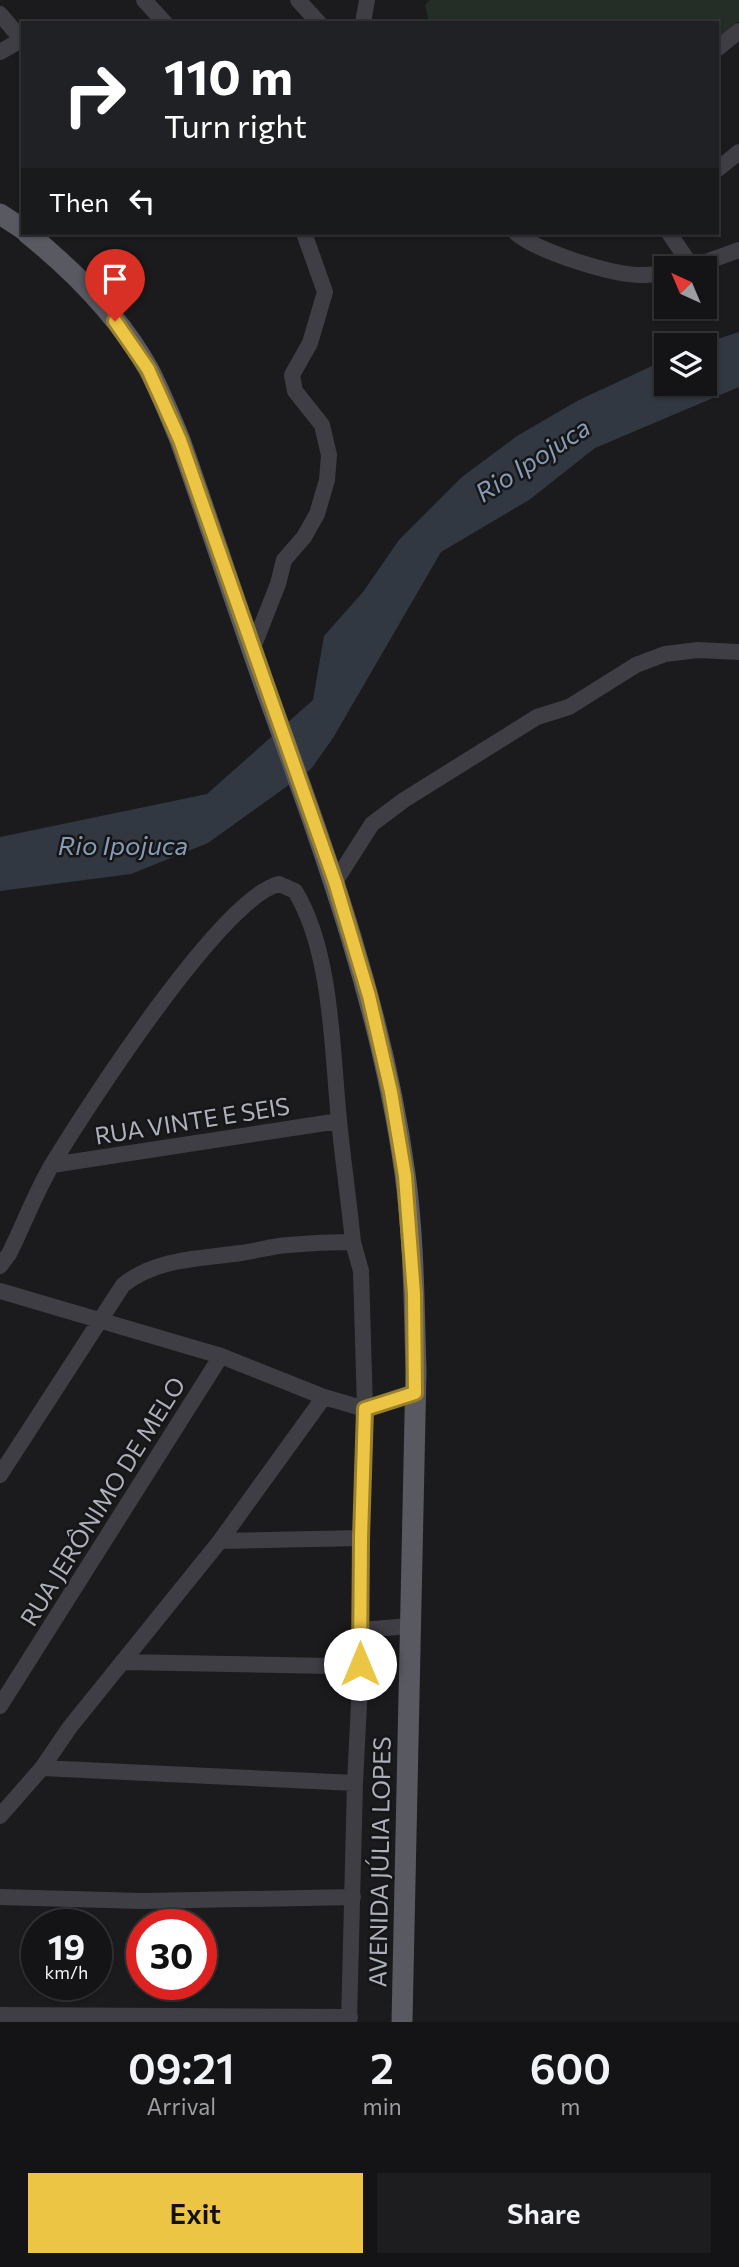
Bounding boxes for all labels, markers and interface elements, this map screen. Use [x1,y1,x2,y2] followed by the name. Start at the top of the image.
[164,45,293,105] text: 110 m
[49,49,140,140] icon: right
[164,105,307,145] text: Turn right
[123,182,161,220] icon: left
[49,186,109,217] text: Then
[85,249,145,321] pin
[654,256,718,318] north arrow
[654,256,717,396] map controls
[96,260,134,298] icon: arrive
[654,333,717,396] button: layers
[469,410,595,508] water label: Rio Ipojuca
[58,829,188,860] water label: Rio Ipojuca
[92,1090,292,1150] street label: RUA VINTE E SEIS
[13,1371,191,1631] street label: RUA JERÔNIMO DE MELO
[323,1627,397,1701] position arrow
[362,1736,396,1988] street label: AVENIDA JÚLIA LOPES
[126,1909,217,2000] speed limit sign: 30
[48,1924,85,1967] text: 19
[45,1961,88,1983] text: km/h
[128,2041,235,2093] text: 09:21
[370,2041,394,2093] text: 2
[530,2041,611,2093] text: 600
[146,2092,216,2120] text: Arrival
[363,2092,402,2120] text: min
[560,2092,580,2120] text: m
[28,2173,363,2253] button: Exit
[377,2173,711,2253] button: Share

